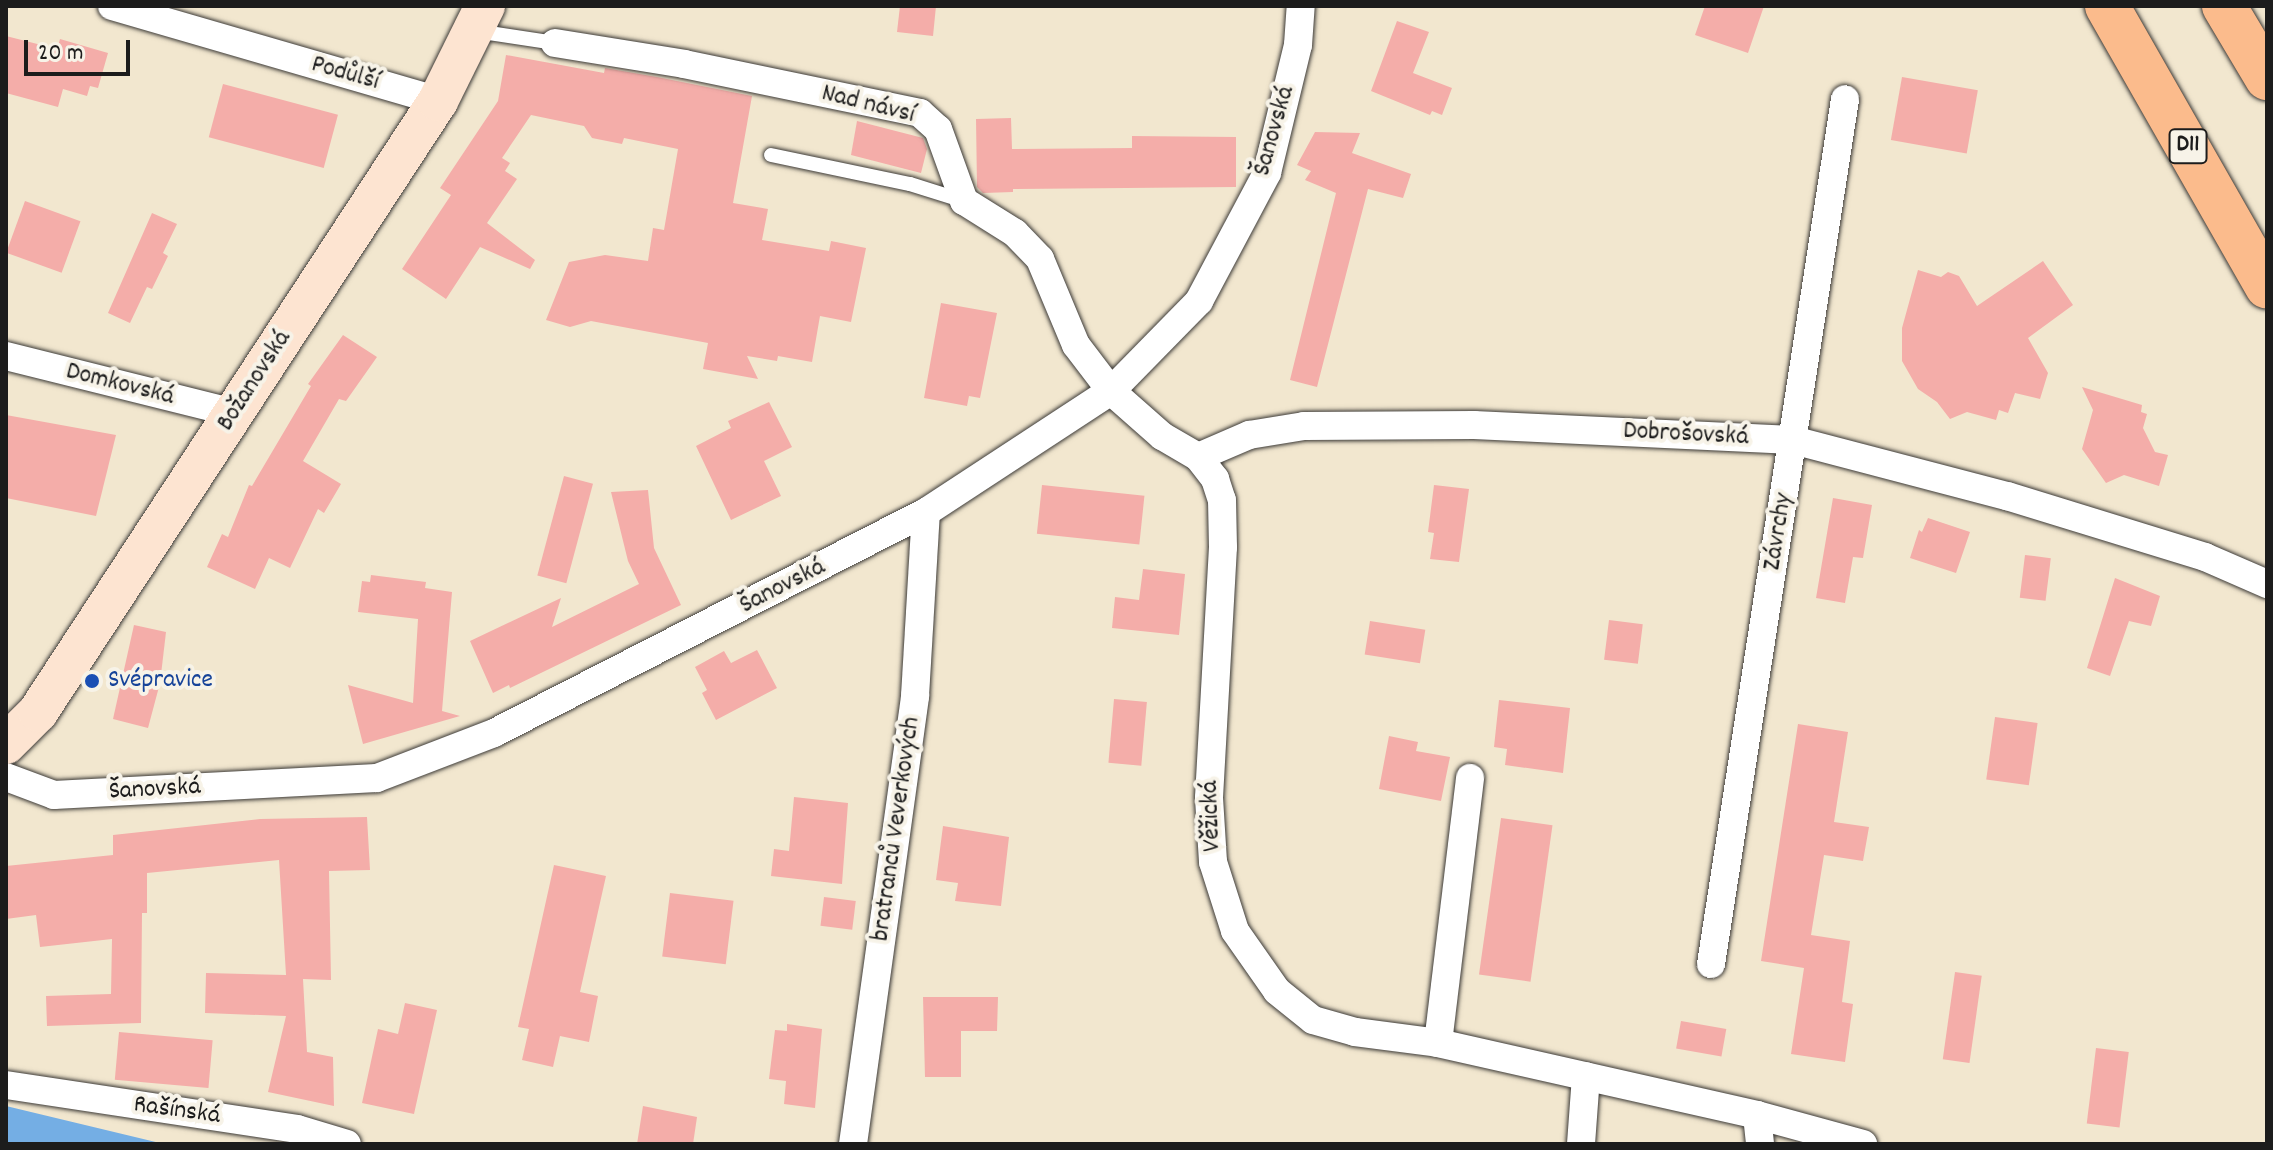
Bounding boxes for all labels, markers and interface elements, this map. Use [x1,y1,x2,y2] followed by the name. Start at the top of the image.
[28,24,134,74] scale bar
[38,37,84,71] text: 20 m
[308,49,382,99] street label: Podůlší
[818,78,918,132] street label: Nad návsí
[1247,83,1303,179] street label: Šanovská
[2168,126,2208,166] road number: D11
[211,325,299,437] street label: Božanovská
[63,356,177,414] street label: Domkovská
[1622,416,1750,454] street label: Dobrošovská
[1758,491,1800,573] street label: Závrchy
[735,552,831,622] street label: Šanovská
[108,665,213,697] place label: Svépravice
[83,672,101,690] marker: Svépravice
[866,715,928,943] street label: bratranců Veverkových
[108,772,202,808] street label: Šanovská
[1195,780,1229,852] street label: Věžická
[132,1089,222,1133] street label: Rašínská

